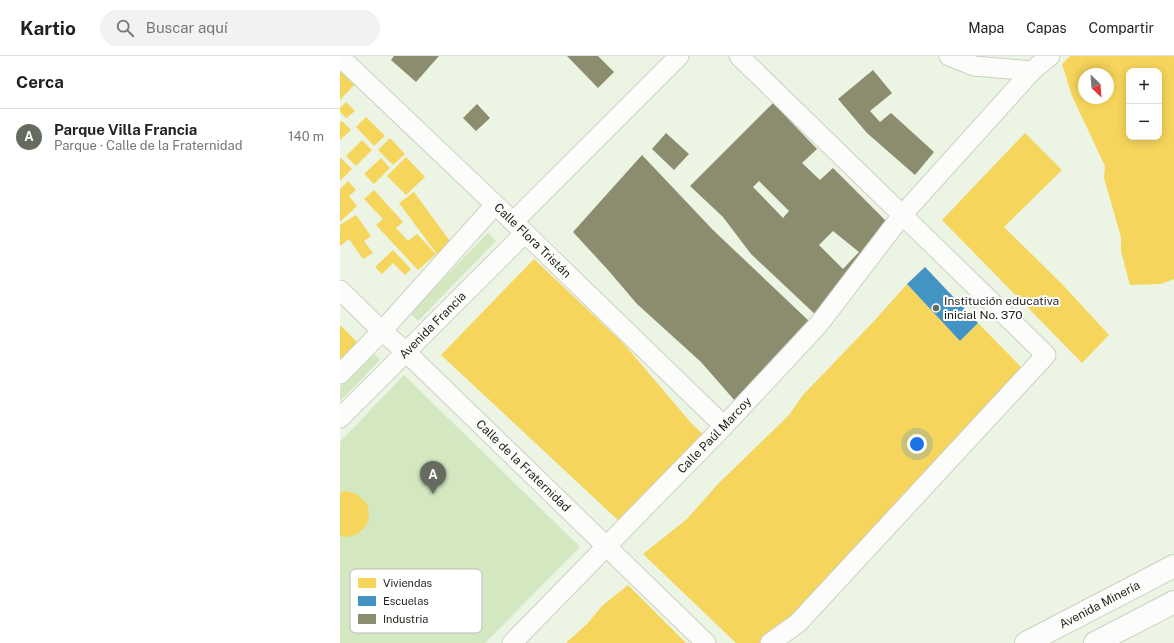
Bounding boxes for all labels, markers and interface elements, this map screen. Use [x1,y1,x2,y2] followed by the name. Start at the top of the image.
[100,10,380,46] search box
[20,17,76,39] text: Kartio
[114,17,136,39] icon: search
[146,19,228,36] text: Buscar aquí
[968,20,1004,36] text: Mapa
[1026,20,1067,36] text: Capas
[1089,20,1154,36] text: Compartir
[1078,68,1114,104] north arrow
[1126,68,1162,140] map controls
[1126,68,1162,104] button: +
[16,72,64,92] text: Cerca
[1126,104,1162,140] button: −
[54,121,197,138] text: Parque Villa Francia
[24,129,34,144] text: A
[288,129,324,144] text: 140 m
[54,138,242,153] text: Parque · Calle de la Fraternidad
[491,200,574,281] street label: Calle Flora Tristán
[396,289,469,362] street label: Avenida Francia
[944,294,1059,322] place label: Institución educativa inicial No. 370
[931,303,941,313] marker: Institución educativa inicial No. 370
[675,394,755,476] street label: Calle Paúl Marcoy
[473,417,573,515] street label: Calle de la Fraternidad
[907,434,927,454] your location
[420,461,446,494] pin: A
[350,569,482,633] legend
[383,577,433,589] text: Viviendas
[1057,578,1142,631] street label: Avenida Minería
[383,595,429,607] text: Escuelas
[383,613,428,625] text: Industria

